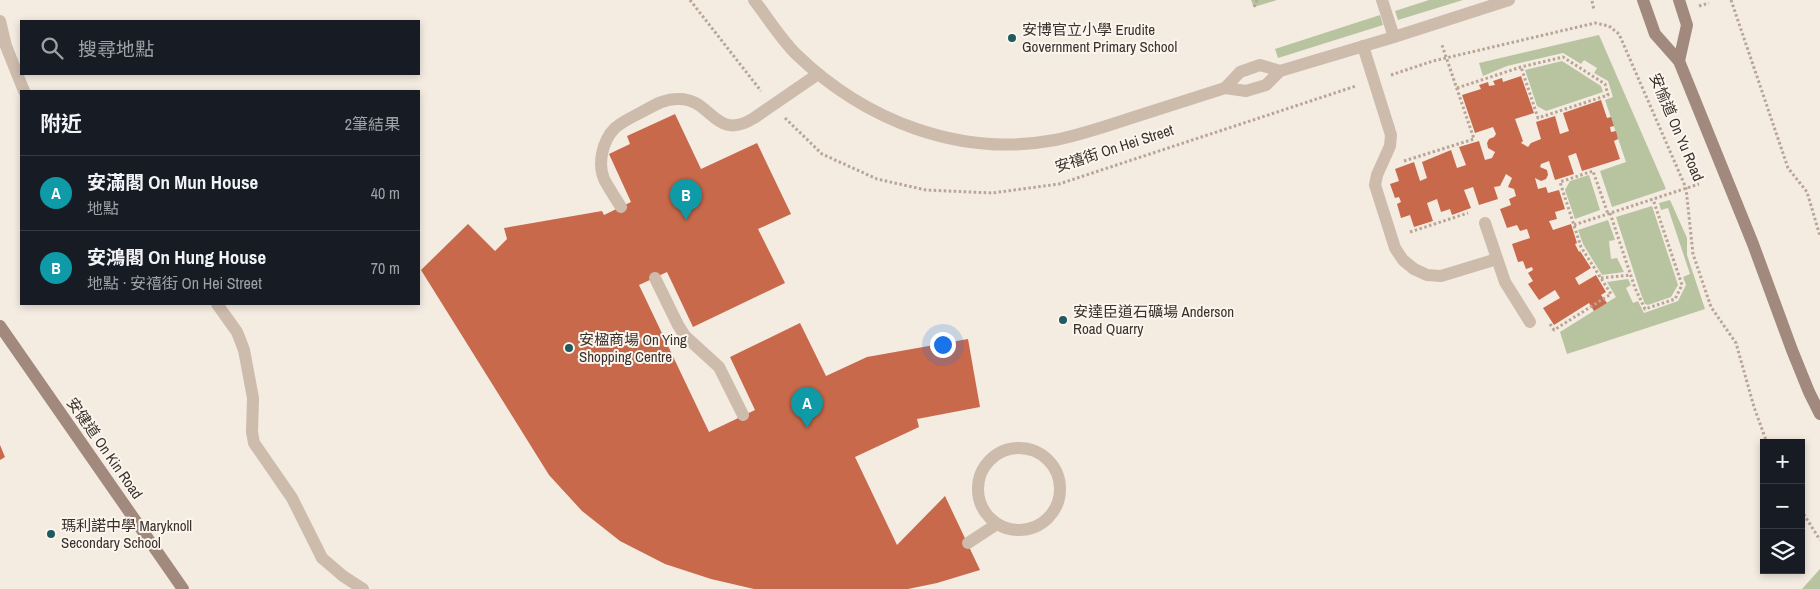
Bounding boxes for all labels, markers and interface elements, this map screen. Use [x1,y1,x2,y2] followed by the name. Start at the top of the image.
[1022,19,1177,57] place label: 安博官立小學 Erudite Government Primary School
[20,20,420,75] search box
[1006,32,1018,44] marker: 安博官立小學 Erudite Government Primary School
[38,34,66,62] icon: search
[78,36,154,62] text: 搜尋地點
[1645,70,1709,184] street label: 安愉道 On Yu Road
[40,109,82,138] text: 附近
[345,113,400,135] text: 2筆結果
[1052,119,1177,177] street label: 安禧街 On Hei Street
[87,169,258,195] text: 安滿閣 On Mun House
[670,179,702,220] pin: B
[51,182,61,204] text: A
[371,182,400,204] text: 40 m
[87,197,119,219] text: 地點
[87,244,266,270] text: 安鴻閣 On Hung House
[51,257,61,279] text: B
[371,257,400,279] text: 70 m
[87,272,262,294] text: 地點 · 安禧街 On Hei Street
[1073,301,1234,339] place label: 安達臣道石礦場 Anderson Road Quarry
[1057,314,1069,326] marker: 安達臣道石礦場 Anderson Road Quarry
[579,329,687,367] place label: 安楹商場 On Ying Shopping Centre
[930,332,956,358] your location
[563,342,575,354] marker: 安楹商場 On Ying Shopping Centre
[791,387,823,428] pin: A
[62,393,148,503] street label: 安健道 On Kin Road
[1760,439,1805,574] map controls
[1760,439,1805,484] button: +
[1760,484,1805,529] button: −
[61,515,192,553] place label: 瑪利諾中學 Maryknoll Secondary School
[45,528,57,540] marker: 瑪利諾中學 Maryknoll Secondary School
[1760,529,1805,574] button: layers

